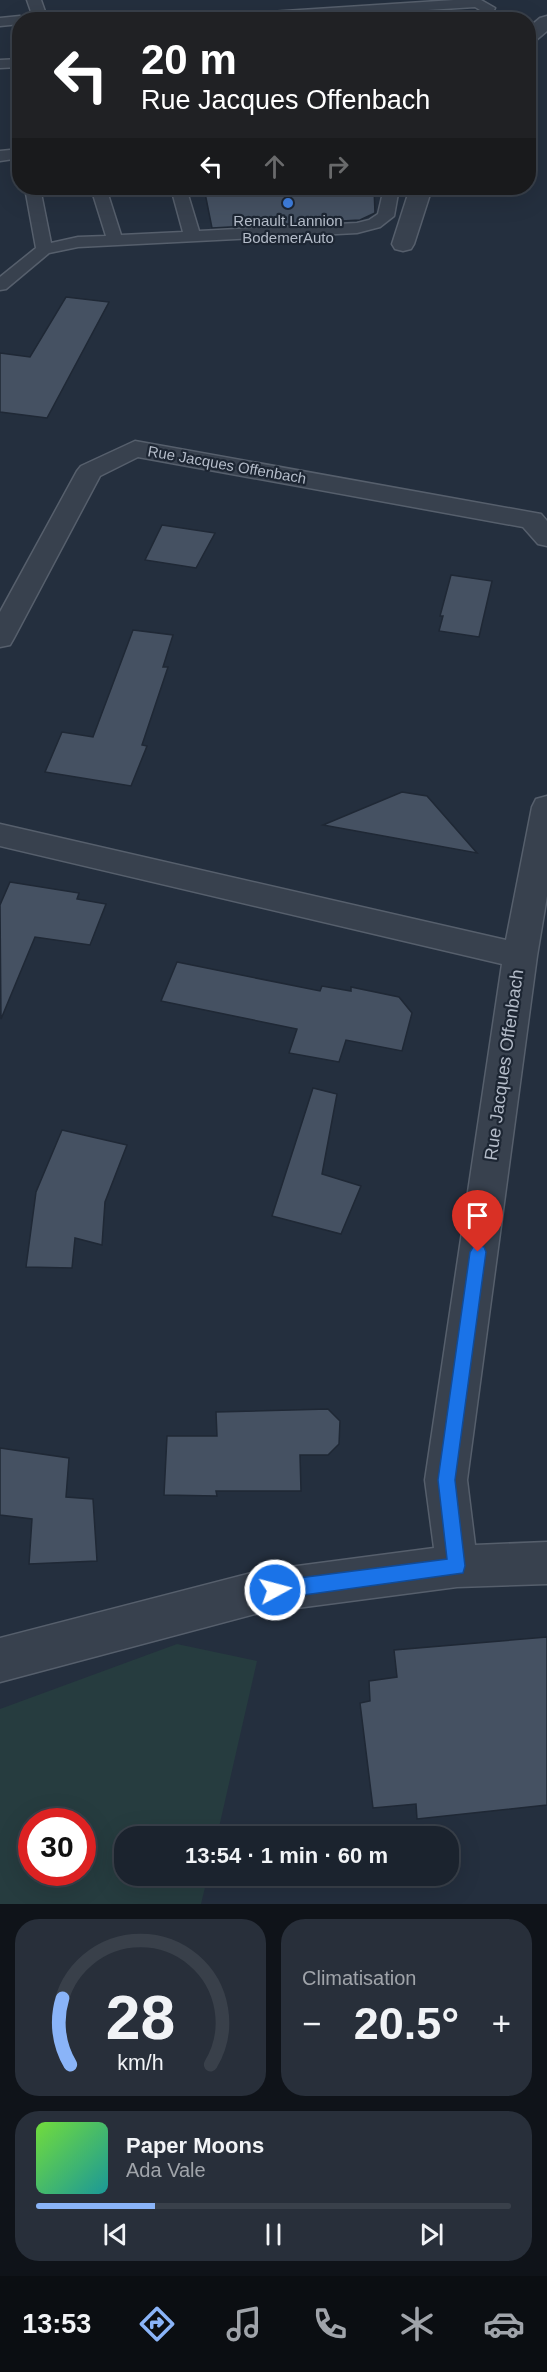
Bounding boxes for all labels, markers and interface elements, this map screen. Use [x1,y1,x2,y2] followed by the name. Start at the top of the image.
[42,36,120,114] icon: left
[141,36,237,83] text: 20 m
[141,85,430,115] text: Rue Jacques Offenbach
[195,150,228,183] icon: left
[258,150,291,183] icon: ahead
[321,150,354,183] icon: right
[281,196,295,210] marker: Renault Lannion BodemerAuto
[233,212,343,246] place label: Renault Lannion BodemerAuto
[146,442,308,487] street label: Rue Jacques Offenbach
[481,968,527,1162] street label: Rue Jacques Offenbach
[452,1190,503,1252] pin
[461,1199,494,1232] icon: arrive
[243,1558,307,1622] position arrow
[18,1808,96,1886] speed limit sign: 30
[185,1843,388,1868] text: 13:54 · 1 min · 60 m
[302,1967,416,1989] text: Climatisation
[106,1983,175,2052] text: 28
[354,1998,459,2049] text: 20.5°
[302,2005,321,2042] text: −
[492,2005,511,2042] text: +
[117,2051,164,2075] text: km/h
[126,2133,264,2158] text: Paper Moons
[126,2159,206,2181] text: Ada Vale
[99,2218,132,2251] icon: previous
[257,2218,290,2251] icon: pause
[415,2218,448,2251] icon: next
[136,2303,178,2345] icon: directions
[223,2303,265,2345] icon: music
[309,2303,351,2345] icon: phone
[396,2303,438,2345] icon: climate
[483,2303,525,2345] icon: car
[22,2309,91,2339] text: 13:53

